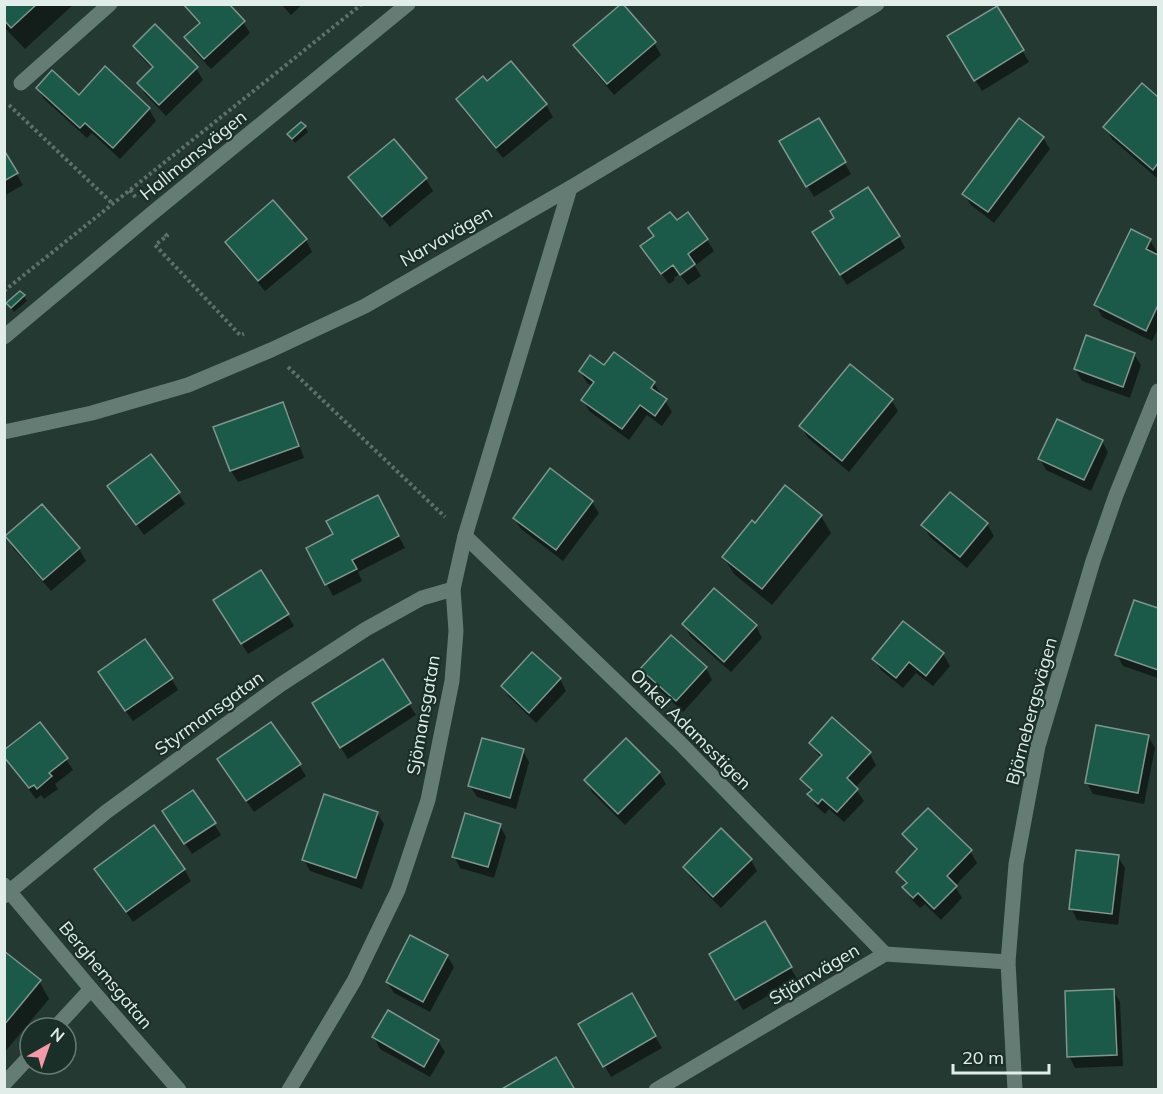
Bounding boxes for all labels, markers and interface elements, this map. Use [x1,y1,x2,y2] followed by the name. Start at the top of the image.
[135,105,251,205] street label: Hallmansvägen
[396,200,496,272] street label: Narvavägen
[1000,635,1062,787] street label: Björnebergsvägen
[401,653,445,777] street label: Sjömansgatan
[625,663,757,795] street label: Onkel Adamsstigen
[150,666,268,760] street label: Styrmansgatan
[54,916,158,1034] street label: Berghemsgatan
[765,938,863,1010] street label: Stjärnvägen
[18,1016,78,1076] north arrow
[47,1023,69,1046] text: N
[953,1037,1049,1075] scale bar
[962,1046,1004,1069] text: 20 m

